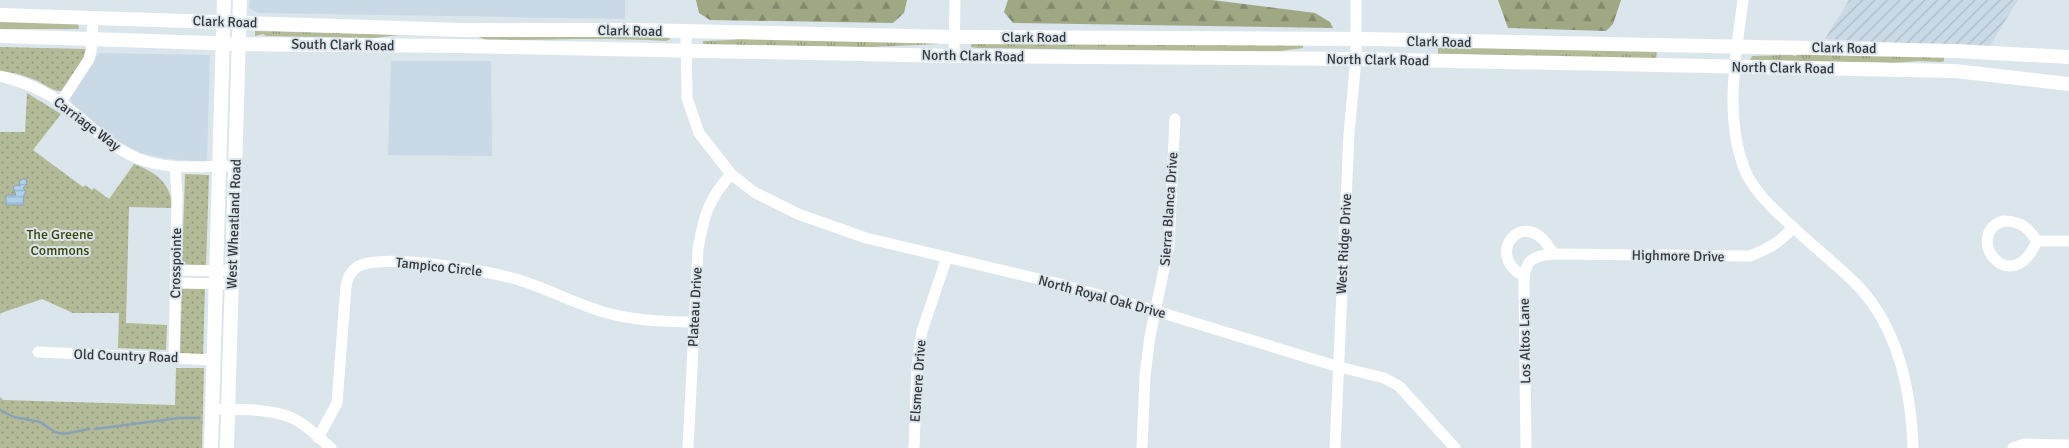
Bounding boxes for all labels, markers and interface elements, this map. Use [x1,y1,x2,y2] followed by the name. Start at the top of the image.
[192,12,258,32] street label: Clark Road
[597,22,663,40] street label: Clark Road
[1002,29,1066,46] street label: Clark Road
[1406,33,1472,51] street label: Clark Road
[291,36,395,54] street label: South Clark Road
[1811,39,1877,57] street label: Clark Road
[921,47,1025,65] street label: North Clark Road
[1326,51,1430,69] street label: North Clark Road
[1731,59,1835,77] street label: North Clark Road
[50,93,124,155] street label: Carriage Way
[1157,151,1181,267] street label: Sierra Blanca Drive
[223,159,245,289] street label: West Wheatland Road
[1333,193,1355,295] street label: West Ridge Drive
[26,226,94,259] park label: The Greene Commons
[167,227,185,299] street label: Crosspointe
[1631,247,1725,265] street label: Highmore Drive
[395,254,483,280] street label: Tampico Circle
[684,267,706,347] street label: Plateau Drive
[1036,272,1168,322] street label: North Royal Oak Drive
[1516,298,1534,384] street label: Los Altos Lane
[907,339,929,423] street label: Elsmere Drive
[73,346,179,366] street label: Old Country Road

